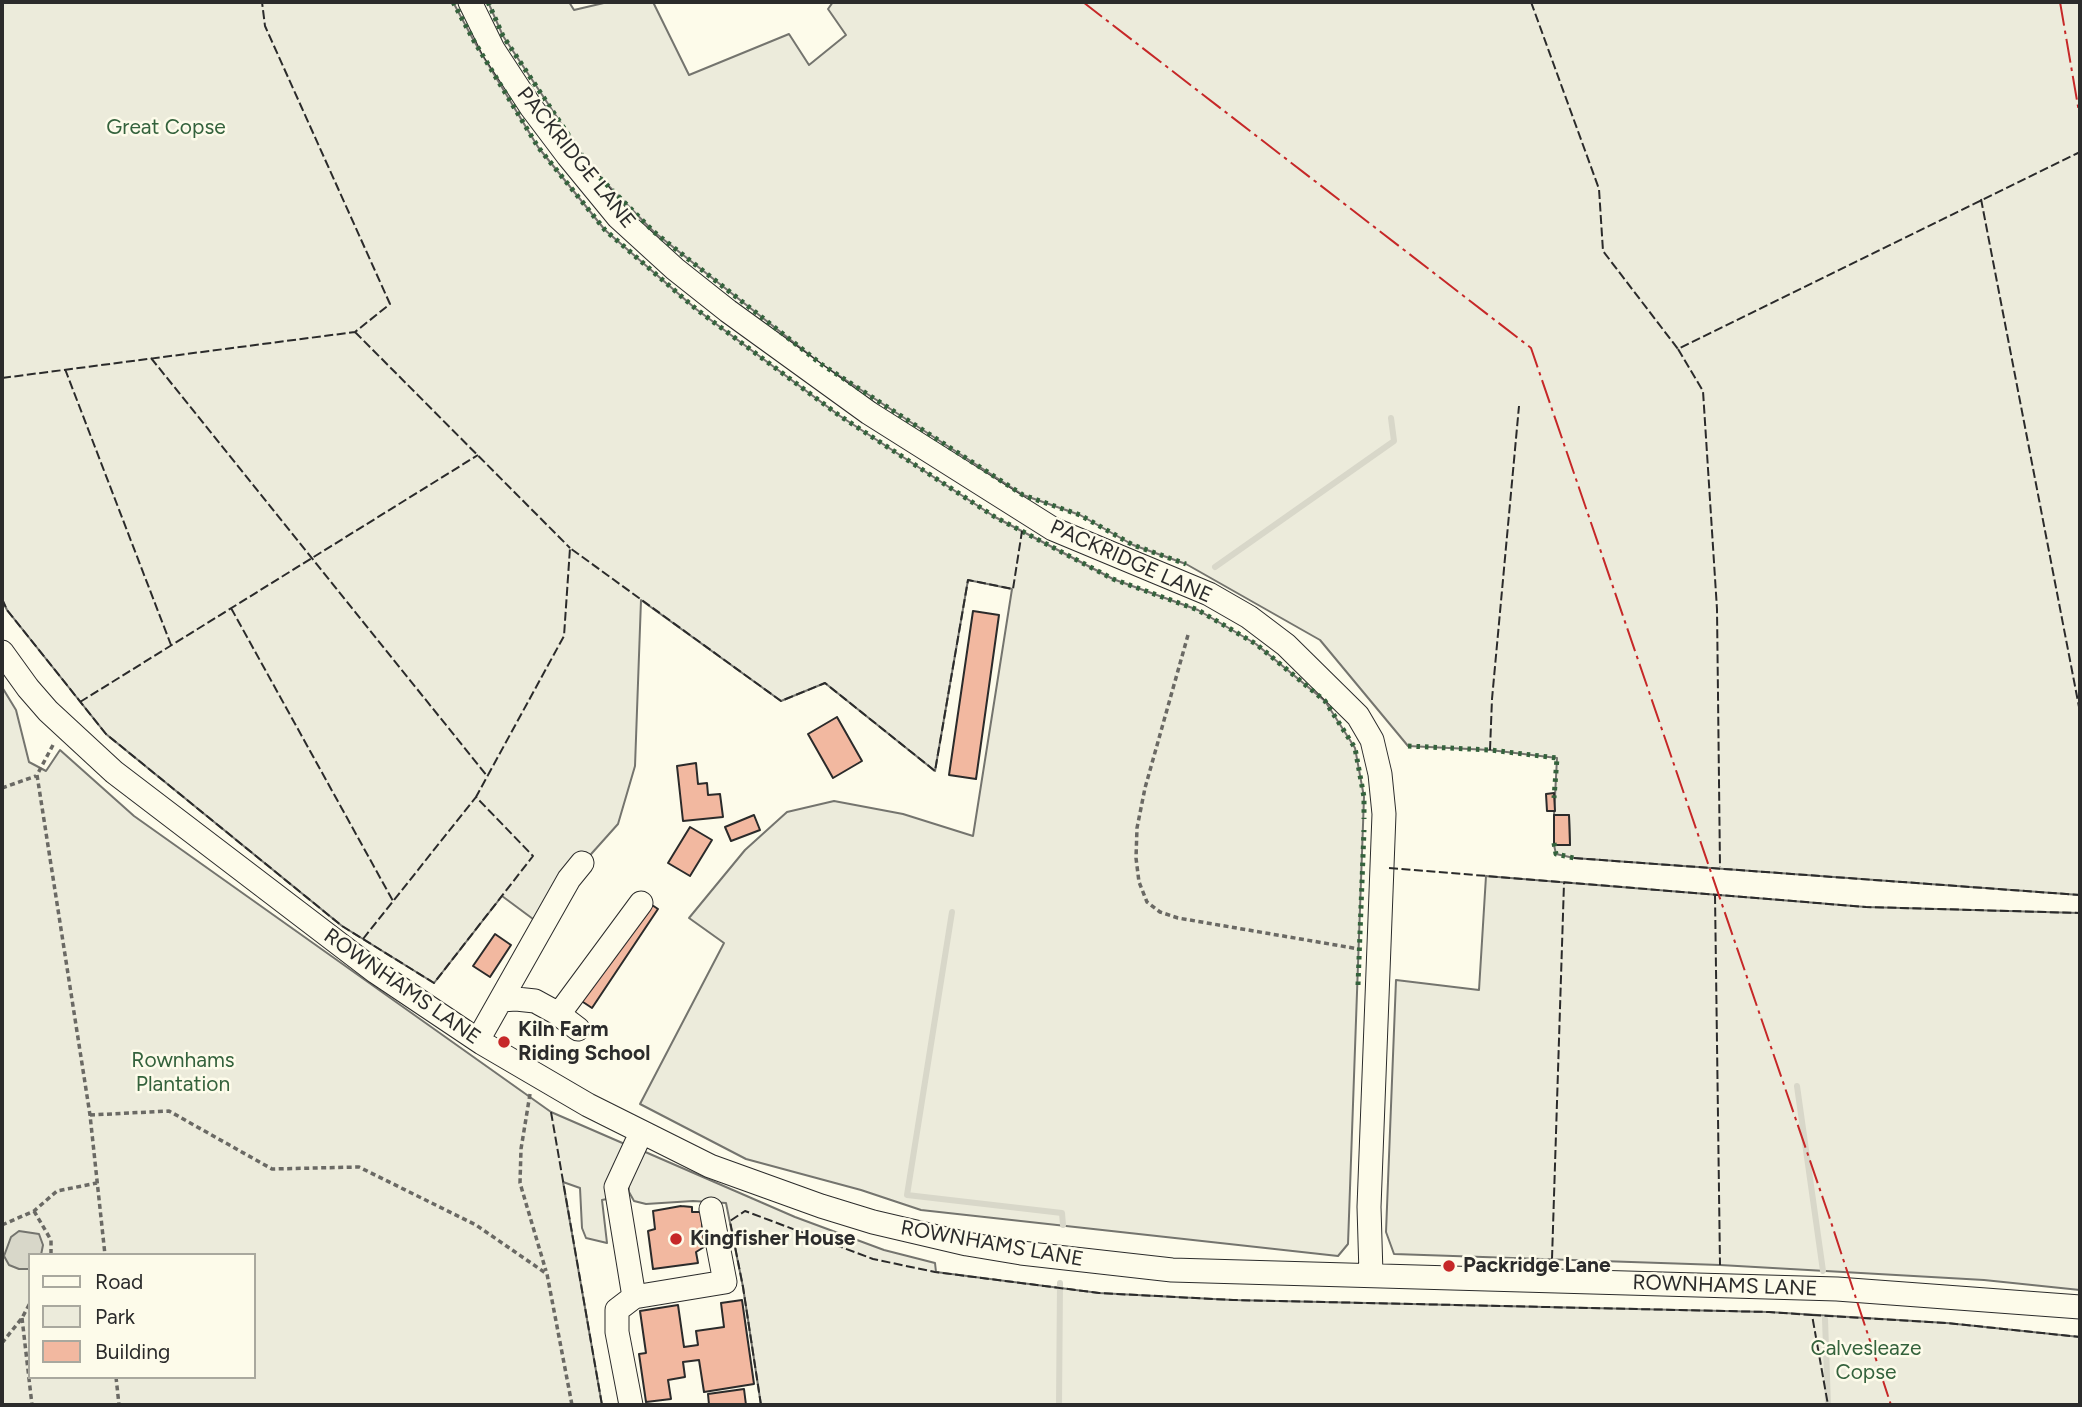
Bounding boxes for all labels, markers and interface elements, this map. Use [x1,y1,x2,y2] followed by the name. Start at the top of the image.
[511,82,641,234] street label: PACKRIDGE LANE
[106,115,226,141] park label: Great Copse
[1046,515,1216,609] street label: PACKRIDGE LANE
[319,924,485,1050] street label: ROWNHAMS LANE
[518,1017,650,1067] place label: Kiln Farm Riding School
[496,1034,512,1050] marker: Kiln Farm Riding School
[131,1048,235,1098] park label: Rownhams Plantation
[899,1216,1085,1272] street label: ROWNHAMS LANE
[690,1226,855,1252] place label: Kingfisher House
[668,1231,684,1247] marker: Kingfisher House
[28,1253,256,1379] legend
[1463,1253,1611,1279] place label: Packridge Lane
[1441,1258,1457,1274] marker: Packridge Lane
[95,1269,143,1294] text: Road
[1632,1270,1818,1302] street label: ROWNHAMS LANE
[95,1304,135,1329] text: Park
[1811,1336,1921,1386] park label: Calvesleaze Copse
[95,1339,170,1364] text: Building

